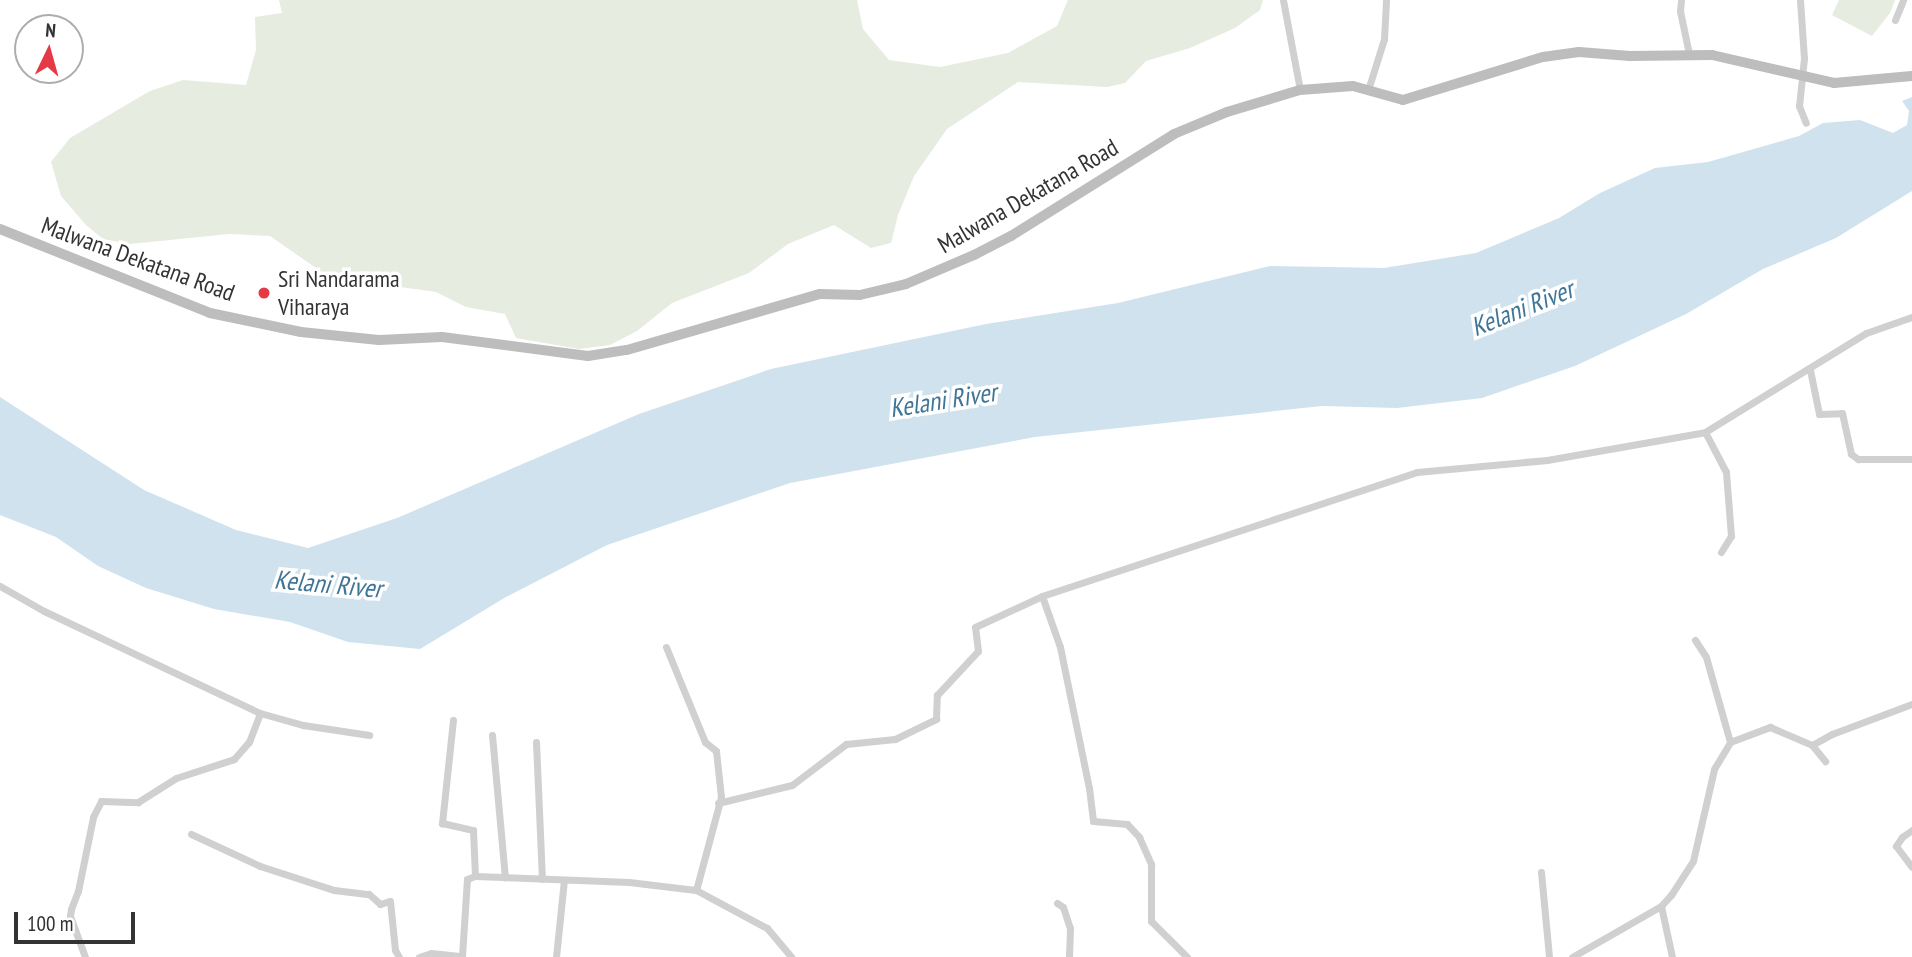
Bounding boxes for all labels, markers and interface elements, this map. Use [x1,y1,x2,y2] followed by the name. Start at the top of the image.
[14,14,84,84] north arrow
[44,18,57,42] text: N
[933,133,1123,259] street label: Malwana Dekatana Road
[38,211,238,307] street label: Malwana Dekatana Road
[278,265,400,321] place label: Sri Nandarama Viharaya
[1466,273,1578,343] water label: Kelani River
[256,285,272,301] marker: Sri Nandarama Viharaya
[887,376,999,424] water label: Kelani River
[273,564,383,604] water label: Kelani River
[18,898,138,942] scale bar
[27,910,73,937] text: 100 m

